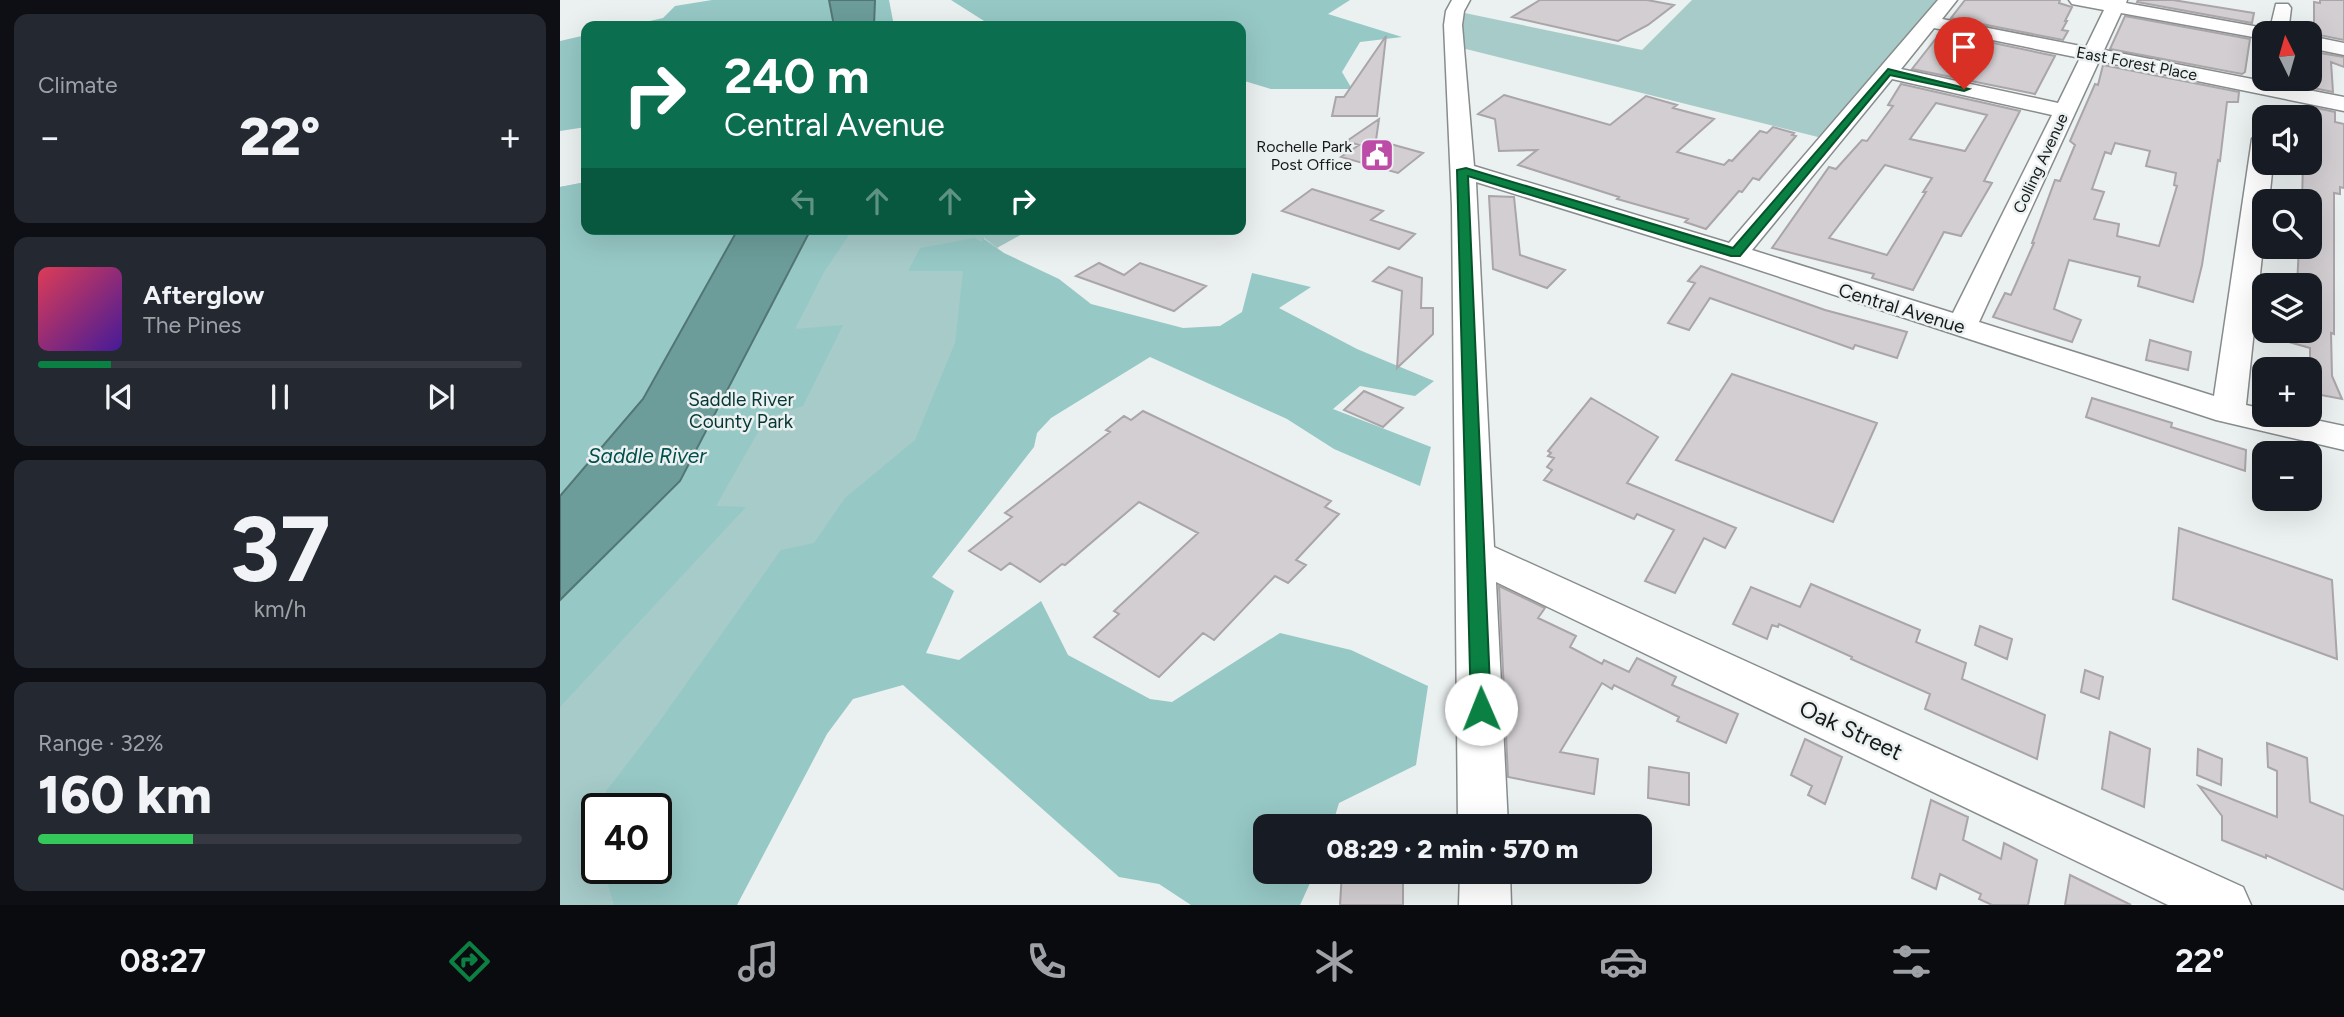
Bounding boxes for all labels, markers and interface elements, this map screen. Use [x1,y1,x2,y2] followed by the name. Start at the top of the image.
[1934,17,1994,89] pin
[2252,21,2322,91] north arrow
[2252,21,2322,511] map controls
[1945,28,1983,66] icon: arrive
[2075,42,2199,85] street label: East Forest Place
[724,46,870,105] text: 240 m
[609,49,700,140] icon: right
[38,71,117,99] text: Climate
[2252,105,2322,175] button: sound
[239,106,321,168] text: 22°
[724,106,945,144] text: Central Avenue
[2009,110,2072,216] street label: Colling Avenue
[38,114,62,160] text: −
[498,114,522,160] text: +
[1358,136,1396,174] public building icon: Rochelle Park Post Office
[1256,137,1352,174] place label: Rochelle Park Post Office
[785,182,823,220] icon: left
[858,182,896,220] icon: ahead
[931,182,969,220] icon: ahead
[1004,182,1042,220] icon: right
[2252,189,2322,259] button: search
[2252,273,2322,343] button: layers
[1836,278,1968,339] street label: Central Avenue
[143,279,265,311] text: Afterglow
[143,311,242,339] text: The Pines
[2252,357,2322,427] button: +
[100,378,138,416] icon: previous
[261,378,299,416] icon: pause
[422,378,460,416] icon: next
[688,388,794,433] park label: Saddle River County Park
[2252,441,2322,511] button: −
[588,443,707,468] water label: Saddle River
[229,495,331,604] text: 37
[254,595,306,623] text: km/h
[1444,672,1518,746] position arrow
[1795,694,1907,766] street label: Oak Street
[38,729,164,757] text: Range · 32%
[38,764,212,826] text: 160 km
[581,793,672,884] speed limit sign: 40
[1327,833,1578,865] text: 08:29 · 2 min · 570 m
[445,937,494,986] icon: directions
[734,937,783,986] icon: music
[1022,937,1071,986] icon: phone
[1310,937,1359,986] icon: climate
[1599,937,1648,986] icon: car
[1887,937,1936,986] icon: filters
[120,942,206,980] text: 08:27
[2175,942,2224,980] text: 22°

